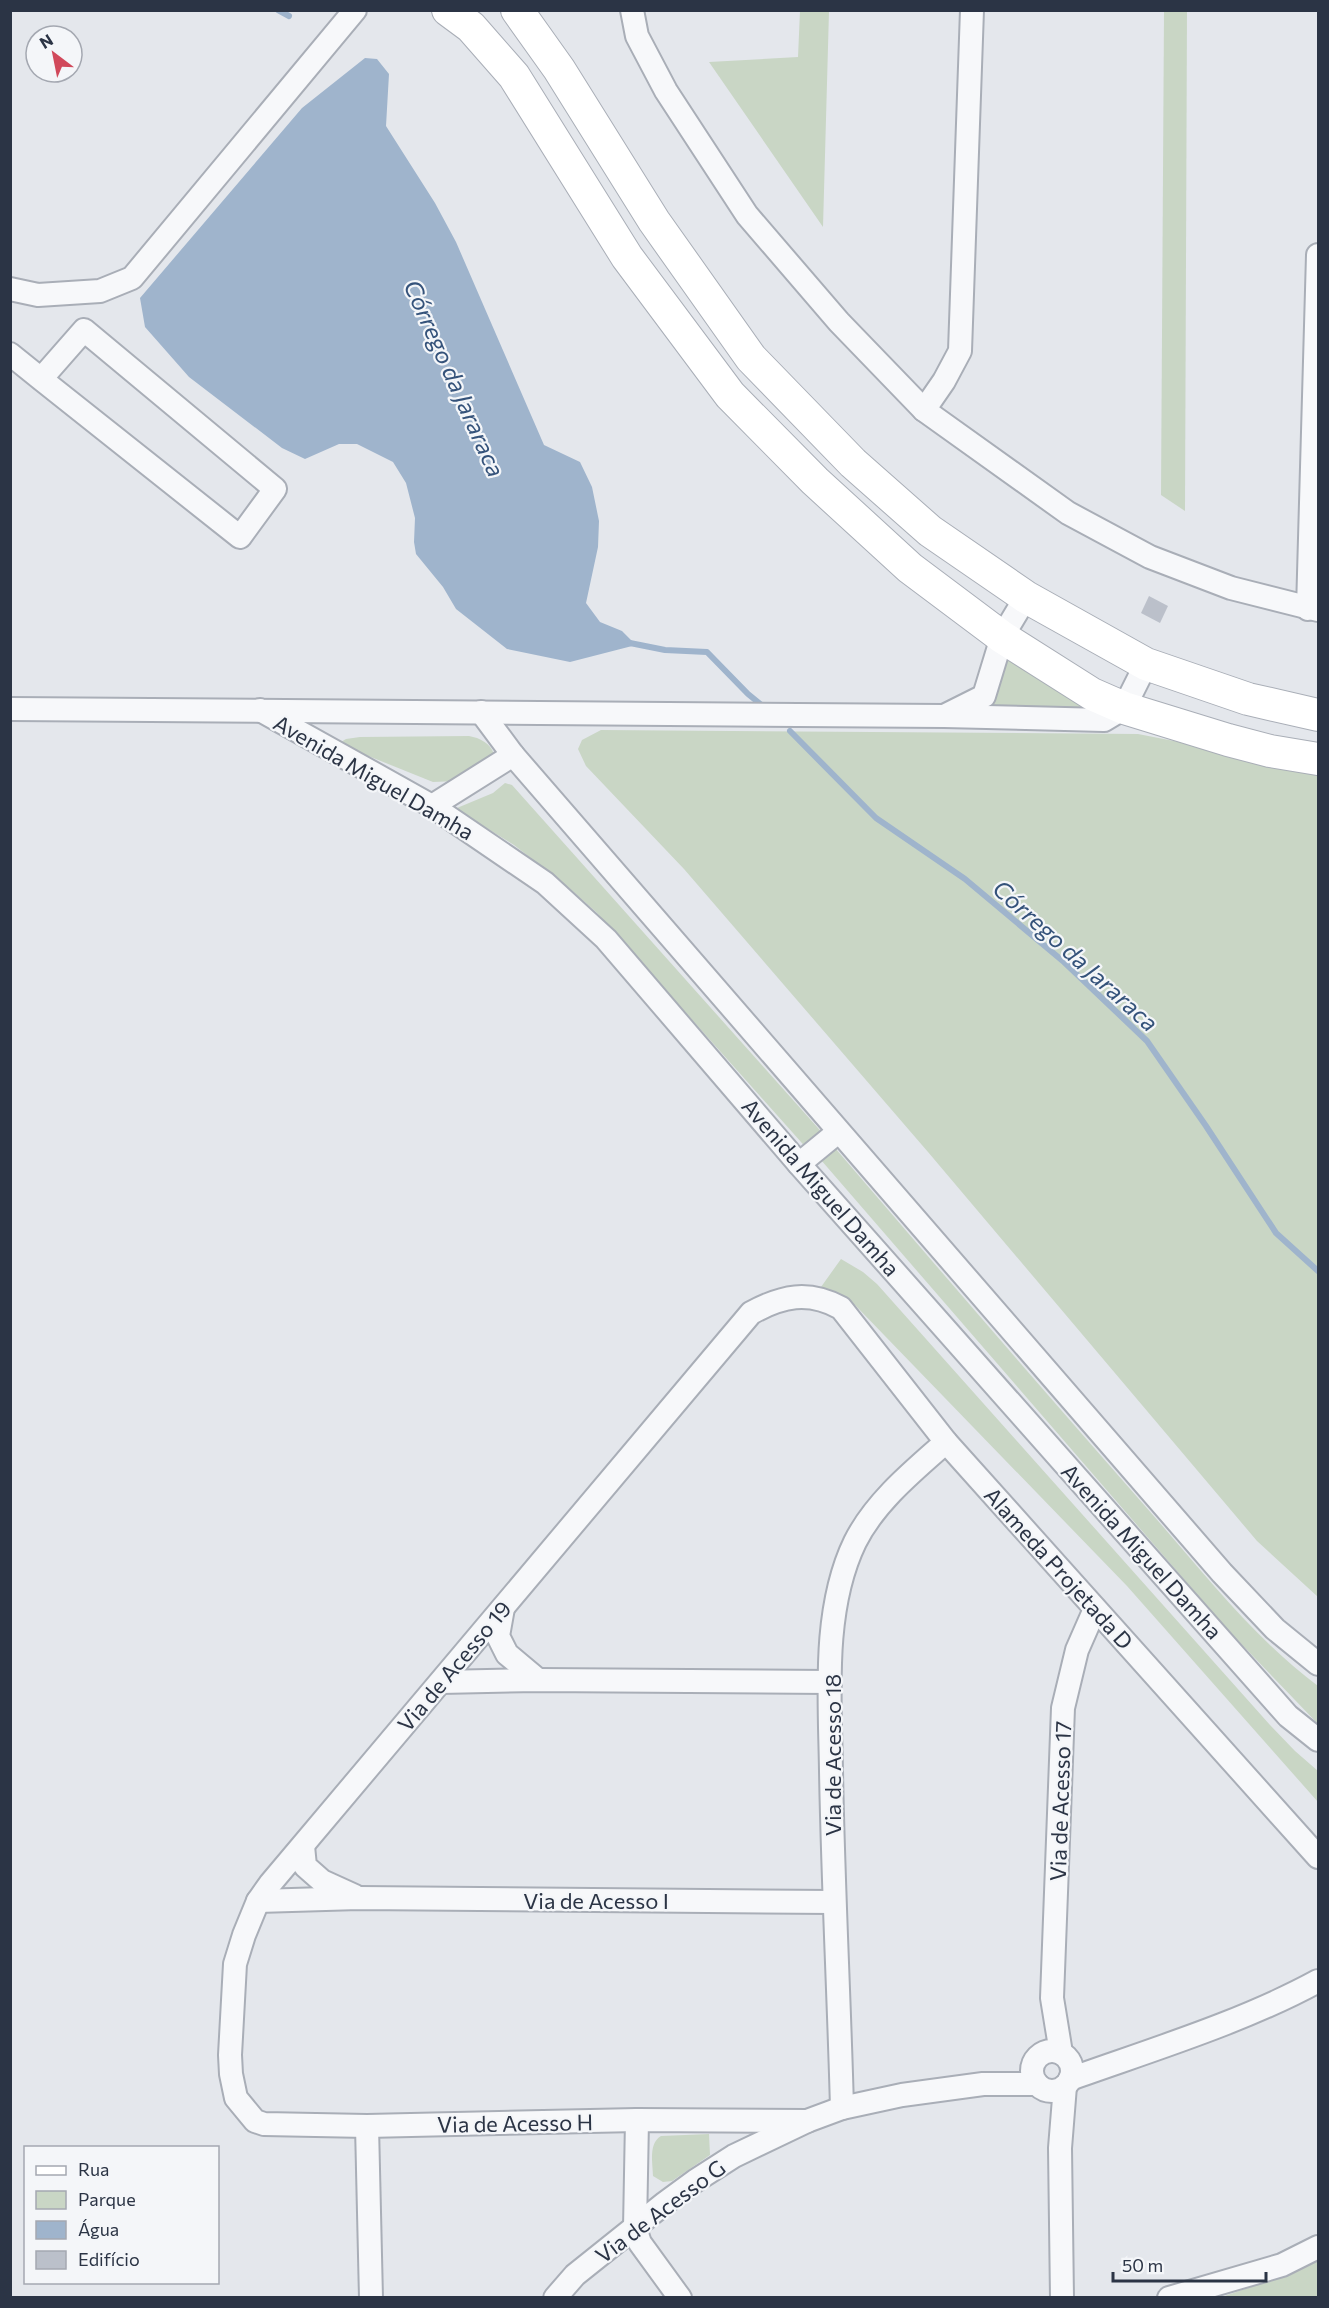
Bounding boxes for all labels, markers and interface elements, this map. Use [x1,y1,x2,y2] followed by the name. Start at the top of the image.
[24,24,84,84] north arrow
[36,30,56,52] text: N
[399,275,511,481] water label: Córrego da Jararaca
[269,709,479,845] street label: Avenida Miguel Damha
[987,873,1165,1037] water label: Córrego da Jararaca
[736,1093,906,1281] street label: Avenida Miguel Damha
[1056,1458,1228,1644] street label: Avenida Miguel Damha
[979,1481,1139,1655] street label: Alameda Projetada D
[392,1595,516,1737] street label: Via de Acesso 19
[819,1674,846,1836] street label: Via de Acesso 18
[1044,1720,1076,1882] street label: Via de Acesso 17
[523,1887,669,1914] street label: Via de Acesso I
[437,2108,593,2138] street label: Via de Acesso H
[24,2146,219,2284] legend
[590,2153,730,2269] street label: Via de Acesso G
[78,2158,109,2180] text: Rua
[78,2188,136,2210] text: Parque
[78,2218,119,2240] text: Água
[1113,2245,1266,2283] scale bar
[78,2248,140,2270] text: Edifício
[1122,2254,1163,2276] text: 50 m

